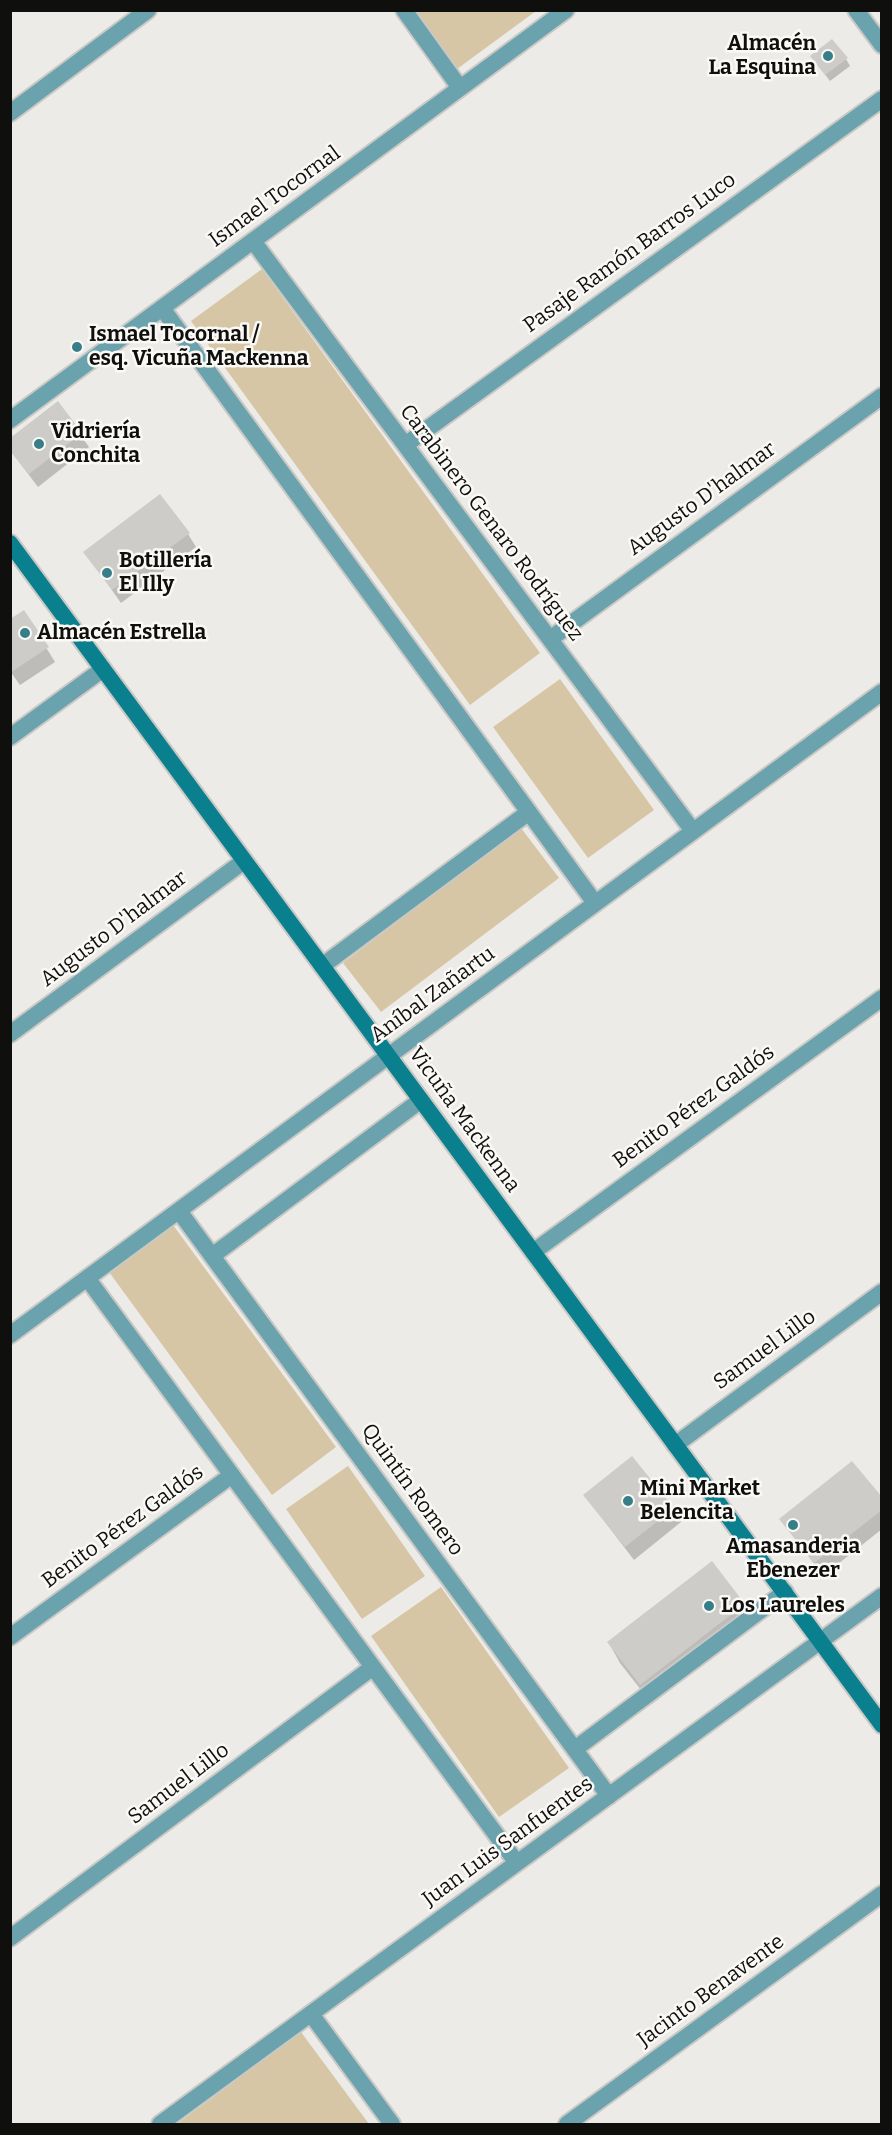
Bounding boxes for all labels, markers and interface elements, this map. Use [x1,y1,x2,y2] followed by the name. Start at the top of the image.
[708,31,816,81] place label: Almacén La Esquina
[821,49,835,63] marker: Almacén La Esquina
[205,141,345,253] street label: Ismael Tocornal
[519,167,741,339] street label: Pasaje Ramón Barros Luco
[89,322,308,372] place label: Ismael Tocornal / esq. Vicuña Mackenna
[70,340,84,354] marker: Ismael Tocornal / esq. Vicuña Mackenna
[394,400,588,646] street label: Carabinero Genaro Rodríguez
[51,419,141,469] place label: Vidriería Conchita
[32,437,46,451] marker: Vidriería Conchita
[623,437,781,561] street label: Augusto D'halmar
[119,548,212,598] place label: Botillería El Illy
[100,566,114,580] marker: Botillería El Illy
[37,620,206,646] place label: Almacén Estrella
[18,626,32,640] marker: Almacén Estrella
[36,866,192,992] street label: Augusto D'halmar
[366,942,500,1048] street label: Aníbal Zañartu
[608,1040,780,1174] street label: Benito Pérez Galdós
[403,1043,525,1197] street label: Vicuña Mackenna
[709,1305,821,1395] street label: Samuel Lillo
[356,1419,468,1561] street label: Quintín Romero
[37,1460,209,1594] street label: Benito Pérez Galdós
[640,1476,760,1526] place label: Mini Market Belencita
[621,1494,635,1508] marker: Mini Market Belencita
[786,1518,800,1532] marker: Amasanderia Ebenezer
[726,1534,860,1584] place label: Amasanderia Ebenezer
[721,1593,845,1619] place label: Los Laureles
[702,1599,716,1613] marker: Los Laureles
[123,1738,235,1830] street label: Samuel Lillo
[418,1772,598,1912] street label: Juan Luis Sanfuentes
[633,1929,789,2053] street label: Jacinto Benavente

